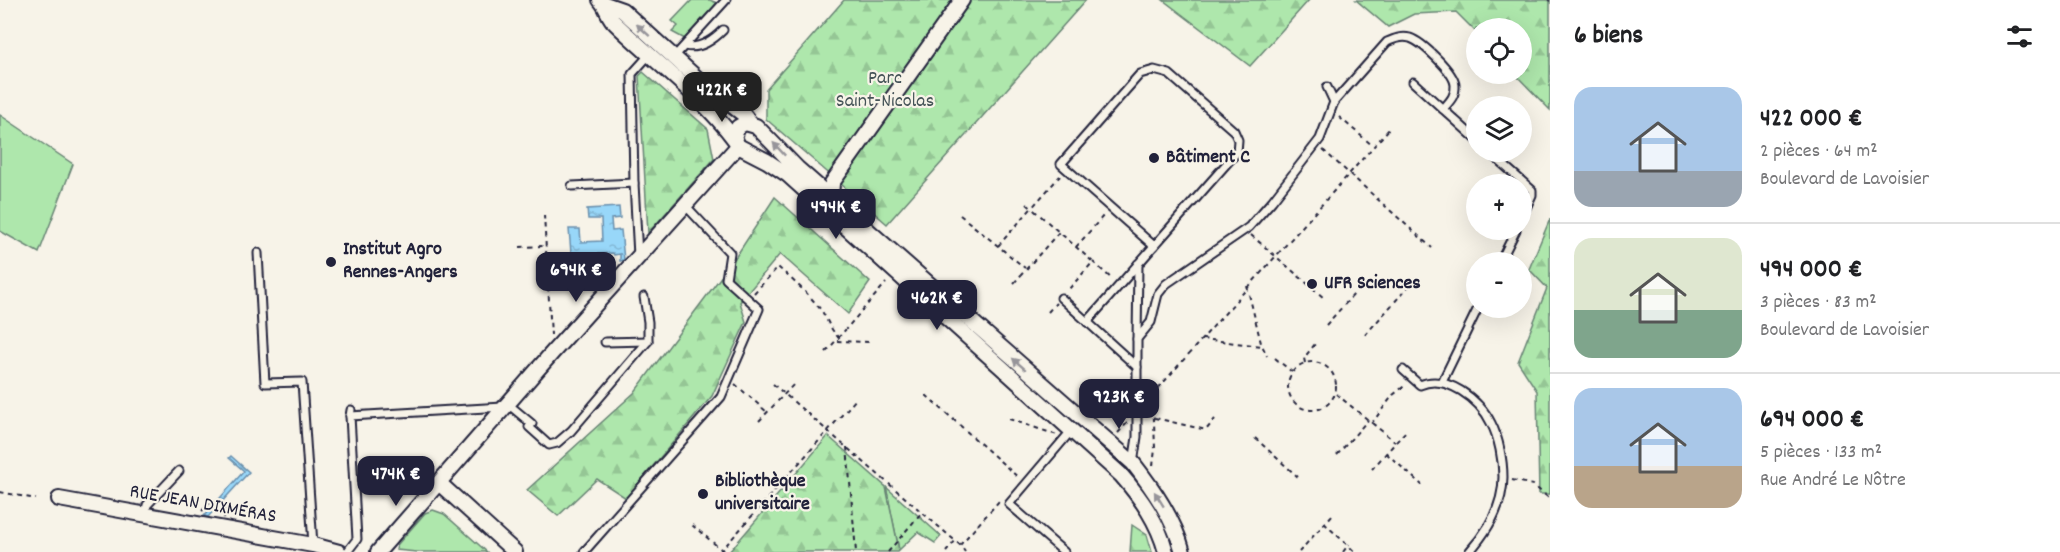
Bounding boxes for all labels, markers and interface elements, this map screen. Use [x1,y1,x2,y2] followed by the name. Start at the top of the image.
[1466,18,1532,318] map controls
[1466,18,1532,84] button: locate
[1574,18,1643,55] text: 6 biens
[2003,20,2036,53] icon: filters
[636,23,651,37] one-way arrow
[836,65,934,116] park label: Parc Saint-Nicolas
[673,72,771,123] pin: 422K €
[697,77,747,105] text: 422K €
[1466,96,1532,162] button: layers
[1760,101,1862,138] text: 422 000 €
[1622,111,1694,183] icon: home
[1760,138,1878,166] text: 2 pièces · 64 m²
[772,141,786,156] one-way arrow
[1166,144,1250,172] place label: Bâtiment C
[1147,151,1161,165] marker: Bâtiment C
[1760,166,1929,194] text: Boulevard de Lavoisier
[1466,174,1532,240] button: +
[787,189,885,240] pin: 494K €
[811,194,861,222] text: 494K €
[343,236,458,287] place label: Institut Agro Rennes-Angers
[527,252,625,303] pin: 694K €
[1466,252,1532,318] button: −
[1760,252,1862,289] text: 494 000 €
[324,255,338,269] marker: Institut Agro Rennes-Angers
[550,257,602,285] text: 694K €
[1622,262,1694,334] icon: home
[1324,270,1421,298] place label: UFR Sciences
[1305,277,1319,291] marker: UFR Sciences
[888,280,986,331] pin: 462K €
[911,285,963,313] text: 462K €
[1760,289,1876,317] text: 3 pièces · 83 m²
[1760,317,1929,345] text: Boulevard de Lavoisier
[1012,358,1027,371] one-way arrow
[1070,379,1168,430] pin: 923K €
[1093,384,1145,412] text: 923K €
[1760,402,1864,439] text: 694 000 €
[1622,412,1694,484] icon: home
[1760,439,1882,467] text: 5 pièces · 133 m²
[347,456,445,507] pin: 474K €
[371,461,421,489] text: 474K €
[1760,467,1906,495] text: Rue André Le Nôtre
[715,468,810,519] place label: Bibliothèque universitaire
[127,478,279,532] street label: RUE JEAN DIXMÉRAS
[696,487,710,501] marker: Bibliothèque universitaire
[1153,491,1164,508] one-way arrow

